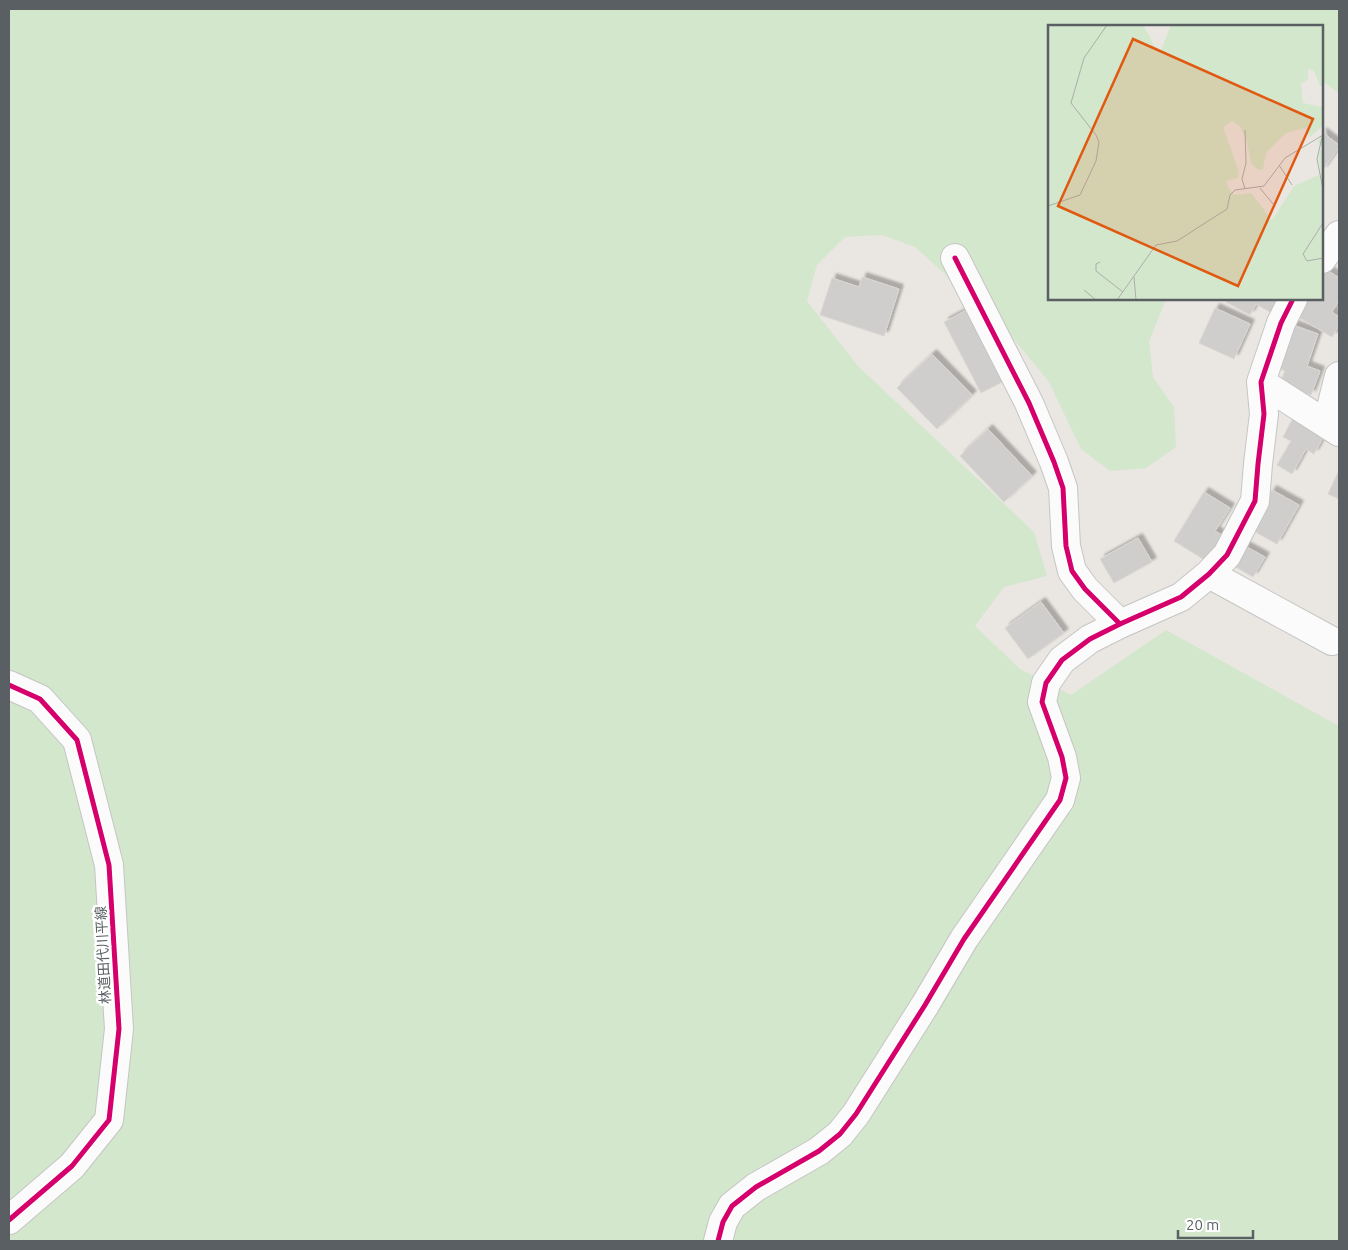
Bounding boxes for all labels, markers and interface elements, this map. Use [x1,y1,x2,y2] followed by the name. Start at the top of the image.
[1048,25,1323,300] inset map
[92,906,114,1004] street label: 林道田代川平線
[1178,1208,1253,1240] scale bar
[1186,1216,1219,1233] text: 20 m

